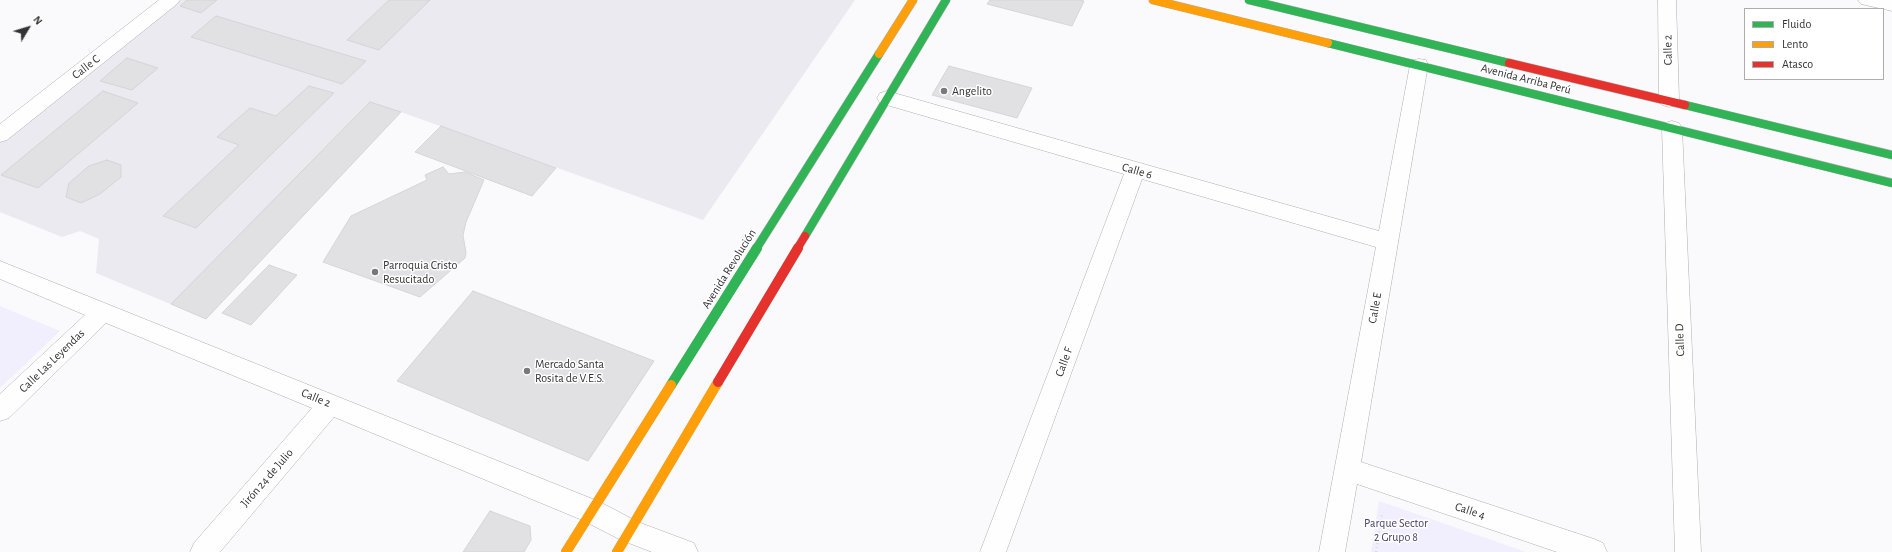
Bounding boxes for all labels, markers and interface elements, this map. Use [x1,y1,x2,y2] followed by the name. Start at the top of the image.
[8,8,48,48] north arrow
[1744,8,1884,80] legend
[31,14,45,27] text: N
[1782,18,1811,30] text: Fluido
[1661,35,1675,65] street label: Calle 2
[1782,38,1808,50] text: Lento
[69,52,103,82] street label: Calle C
[1782,58,1813,70] text: Atasco
[1479,61,1573,97] street label: Avenida Arriba Perú
[952,84,992,98] place label: Angelito
[939,86,949,96] marker: Angelito
[1120,160,1154,182] street label: Calle 6
[699,227,759,311] street label: Avenida Revolución
[383,258,457,286] place label: Parroquia Cristo Resucitado
[370,267,380,277] marker: Parroquia Cristo Resucitado
[1365,291,1385,325] street label: Calle E
[1672,323,1688,357] street label: Calle D
[16,326,88,396] street label: Calle Las Leyendas
[1052,345,1076,379] street label: Calle F
[535,357,604,385] place label: Mercado Santa Rosita de V.E.S.
[522,366,532,376] marker: Mercado Santa Rosita de V.E.S.
[299,386,333,410] street label: Calle 2
[238,446,296,510] street label: Jirón 24 de Julio
[1453,499,1487,523] street label: Calle 4
[1364,516,1428,544] park label: Parque Sector 2 Grupo 8

